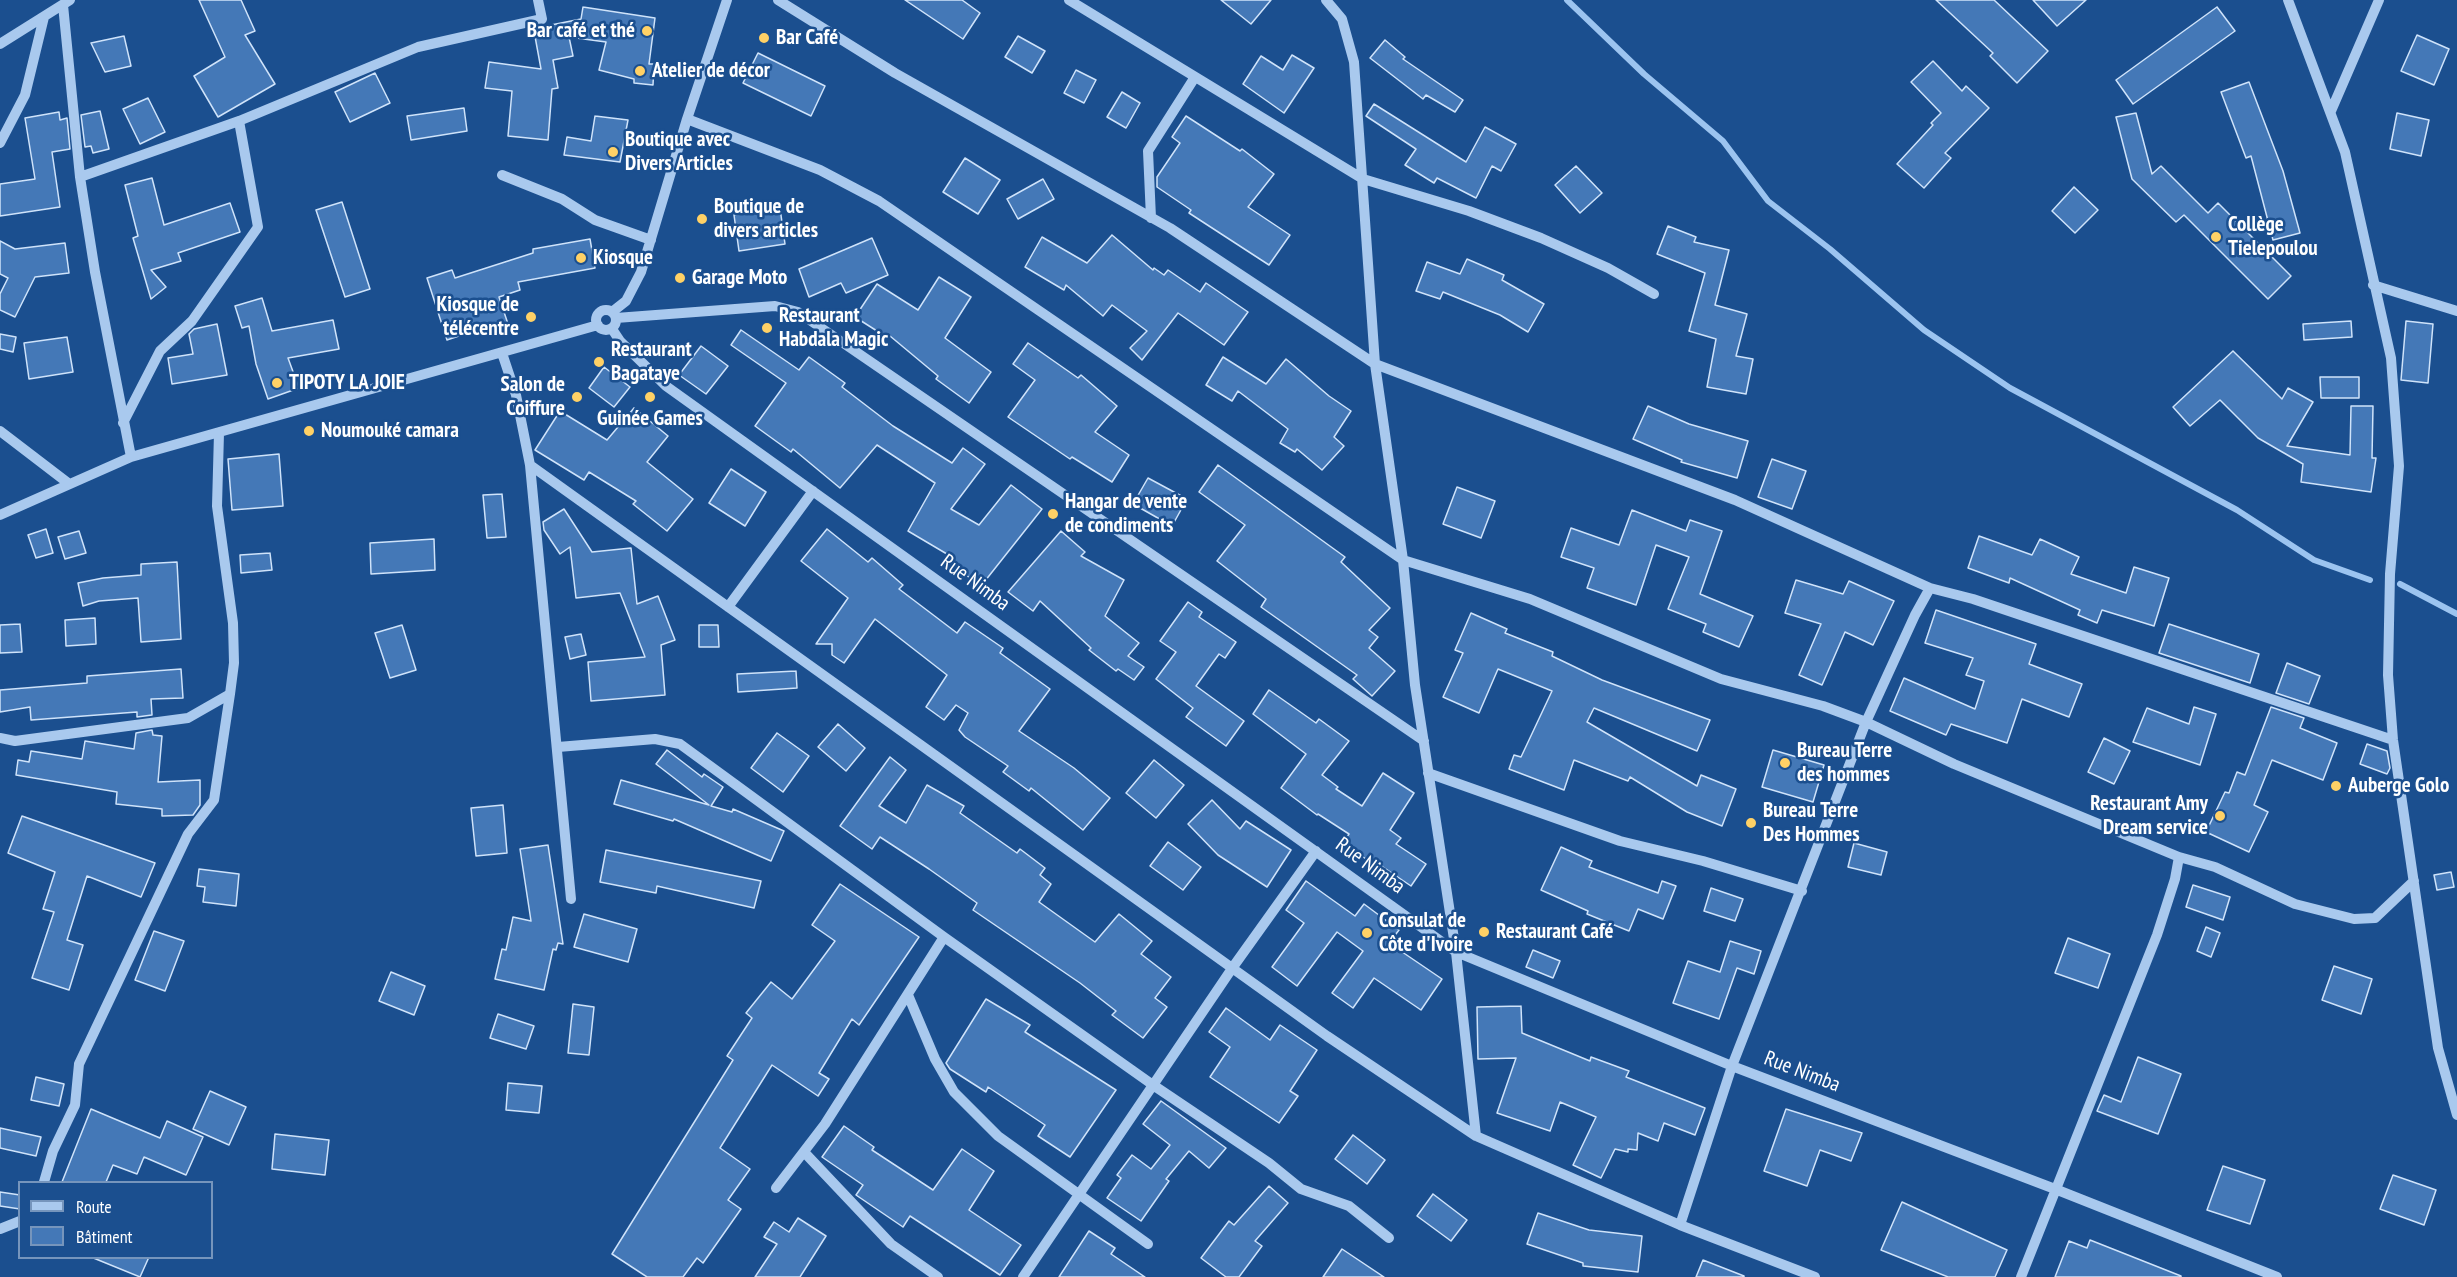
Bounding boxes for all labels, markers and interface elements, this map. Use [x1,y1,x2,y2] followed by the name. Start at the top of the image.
[527,18,635,44] place label: Bar café et thé
[640,24,654,38] marker: Bar café et thé
[776,25,838,51] place label: Bar Café
[757,31,771,45] marker: Bar Café
[652,58,770,84] place label: Atelier de décor
[633,64,647,78] marker: Atelier de décor
[625,127,733,177] place label: Boutique avec Divers Articles
[606,145,620,159] marker: Boutique avec Divers Articles
[714,194,818,244] place label: Boutique de divers articles
[695,212,709,226] marker: Boutique de divers articles
[2228,212,2318,262] place label: Collège Tielepoulou
[2209,230,2223,244] marker: Collège Tielepoulou
[593,245,653,271] place label: Kiosque
[574,251,588,265] marker: Kiosque
[692,265,787,291] place label: Garage Moto
[673,271,687,285] marker: Garage Moto
[436,292,519,342] place label: Kiosque de télécentre
[779,303,888,353] place label: Restaurant Habdala Magic
[524,310,538,324] marker: Kiosque de télécentre
[760,321,774,335] marker: Restaurant Habdala Magic
[611,337,692,387] place label: Restaurant Bagataye
[592,355,606,369] marker: Restaurant Bagataye
[289,370,405,396] place label: TIPOTY LA JOIE
[501,372,565,422] place label: Salon de Coiffure
[270,376,284,390] marker: TIPOTY LA JOIE
[570,390,584,404] marker: Salon de Coiffure
[643,390,657,404] marker: Guinée Games
[597,406,703,432] place label: Guinée Games
[321,418,459,444] place label: Noumouké camara
[302,424,316,438] marker: Noumouké camara
[1065,489,1187,539] place label: Hangar de vente de condiments
[1046,507,1060,521] marker: Hangar de vente de condiments
[935,549,1015,617] street label: Rue Nimba
[1797,738,1892,788] place label: Bureau Terre des hommes
[1778,756,1792,770] marker: Bureau Terre des hommes
[2348,773,2449,799] place label: Auberge Golo
[2329,779,2343,793] marker: Auberge Golo
[2090,791,2208,841] place label: Restaurant Amy Dream service
[1763,798,1860,848] place label: Bureau Terre Des Hommes
[2213,809,2227,823] marker: Restaurant Amy Dream service
[1744,816,1758,830] marker: Bureau Terre Des Hommes
[1330,832,1410,900] street label: Rue Nimba
[1379,908,1473,958] place label: Consulat de Côte d'Ivoire
[1496,919,1614,945] place label: Restaurant Café
[1477,925,1491,939] marker: Restaurant Café
[1360,926,1374,940] marker: Consulat de Côte d'Ivoire
[1760,1046,1844,1098] street label: Rue Nimba
[18,1181,213,1259] legend
[76,1195,112,1218] text: Route
[76,1225,133,1248] text: Bâtiment

